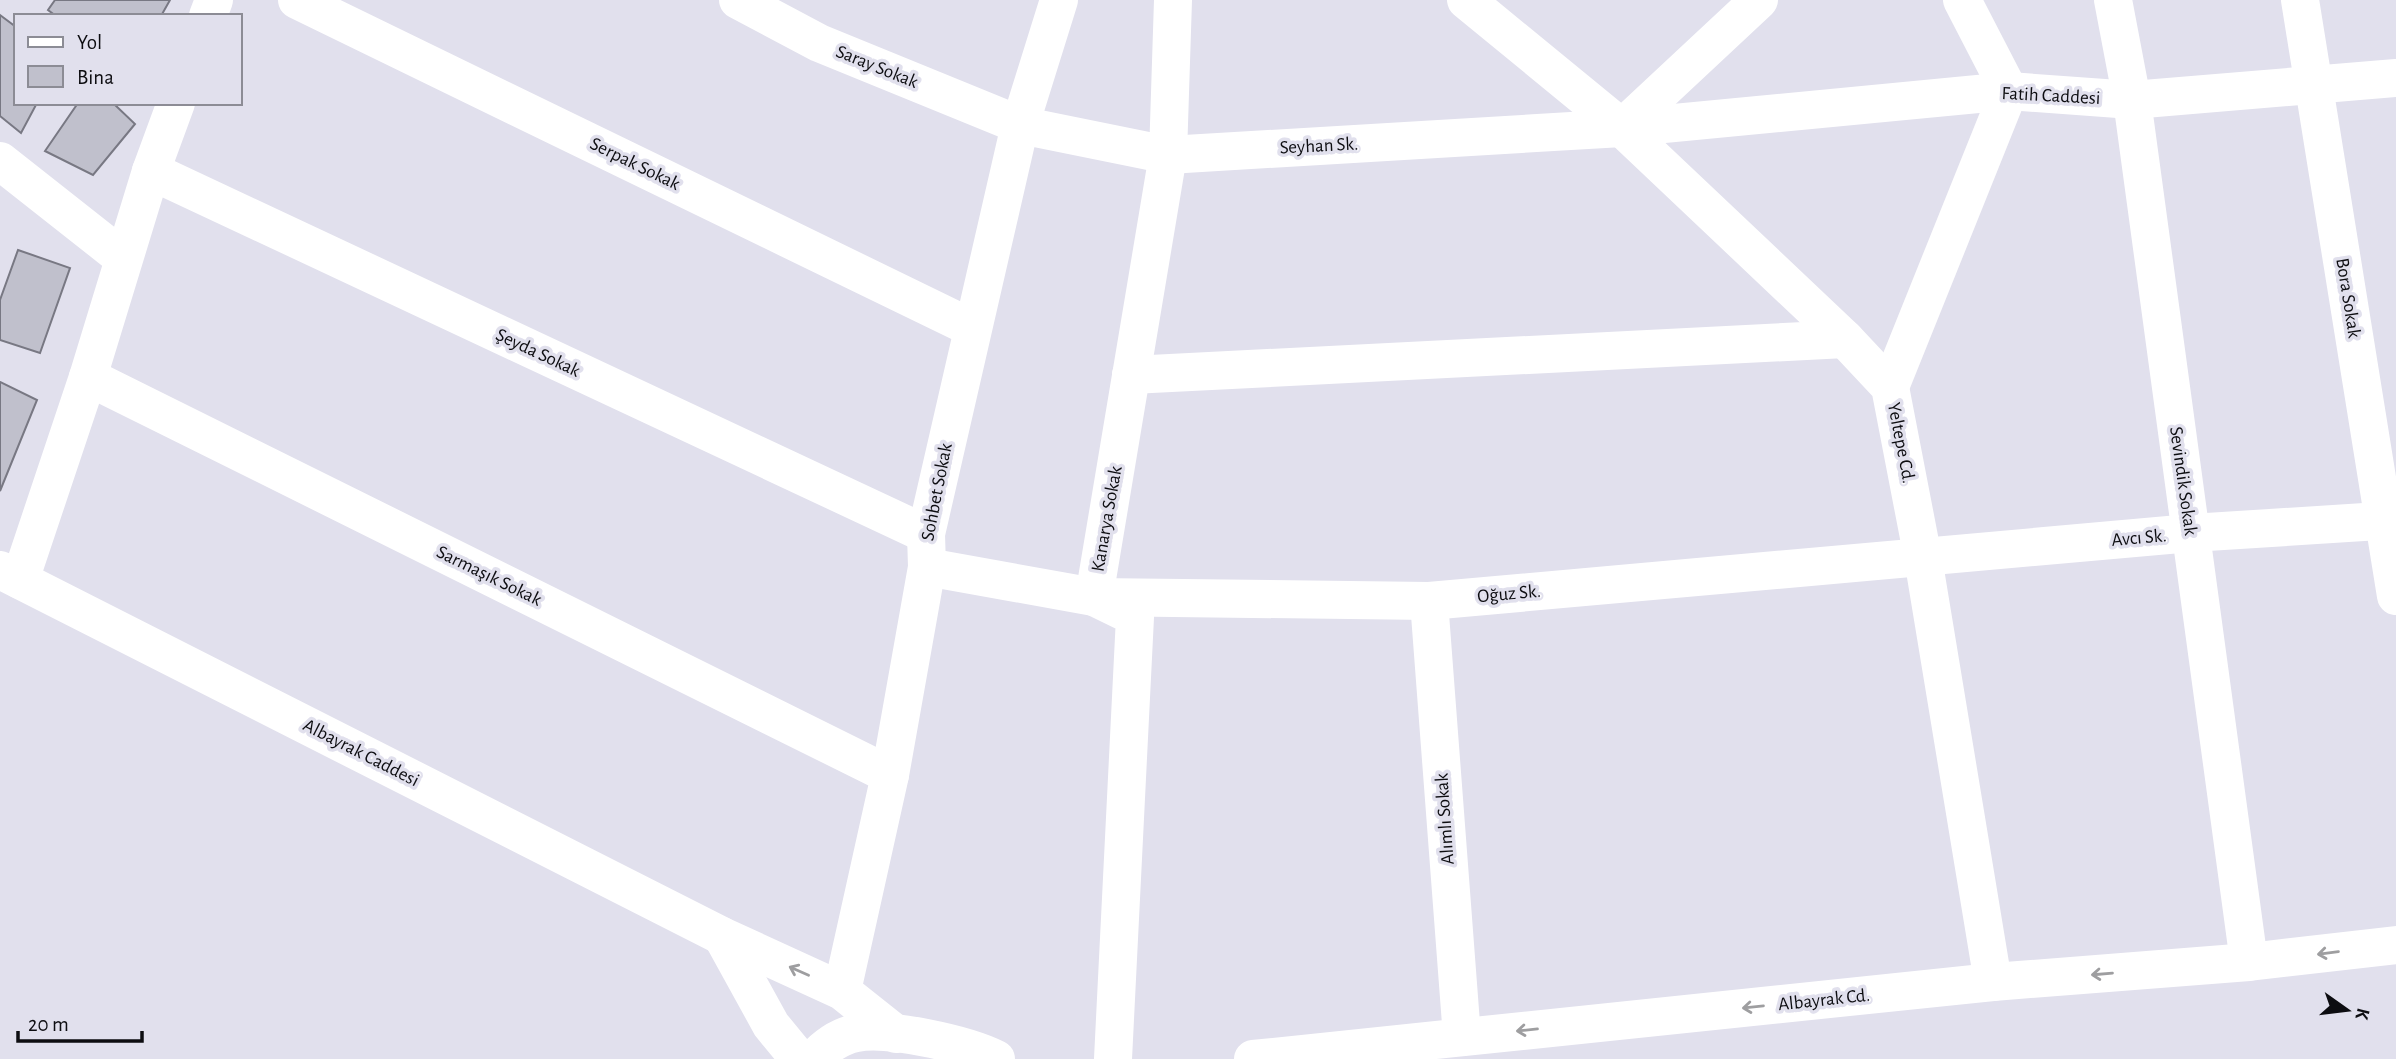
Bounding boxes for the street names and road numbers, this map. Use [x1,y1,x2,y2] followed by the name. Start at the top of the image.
[833,42,921,92] street label: Saray Sokak
[2001,84,2101,108] street label: Fatih Caddesi
[587,134,683,194] street label: Serpak Sokak
[1279,134,1359,158] street label: Seyhan Sk.
[2332,257,2364,340] street label: Bora Sokak
[493,325,583,381] street label: Şeyda Sokak
[1884,401,1918,485] street label: Yeltepe Cd.
[2166,425,2200,537] street label: Sevindik Sokak
[918,441,956,542] street label: Sohbet Sokak
[1088,464,1126,573] street label: Kanarya Sokak
[2111,526,2167,550] street label: Avcı Sk.
[433,542,545,610] street label: Sarmaşık Sokak
[1476,582,1542,606] street label: Oğuz Sk.
[300,716,422,790] street label: Albayrak Caddesi
[1432,772,1458,865] street label: Alımlı Sokak
[1777,986,1871,1014] street label: Albayrak Cd.

